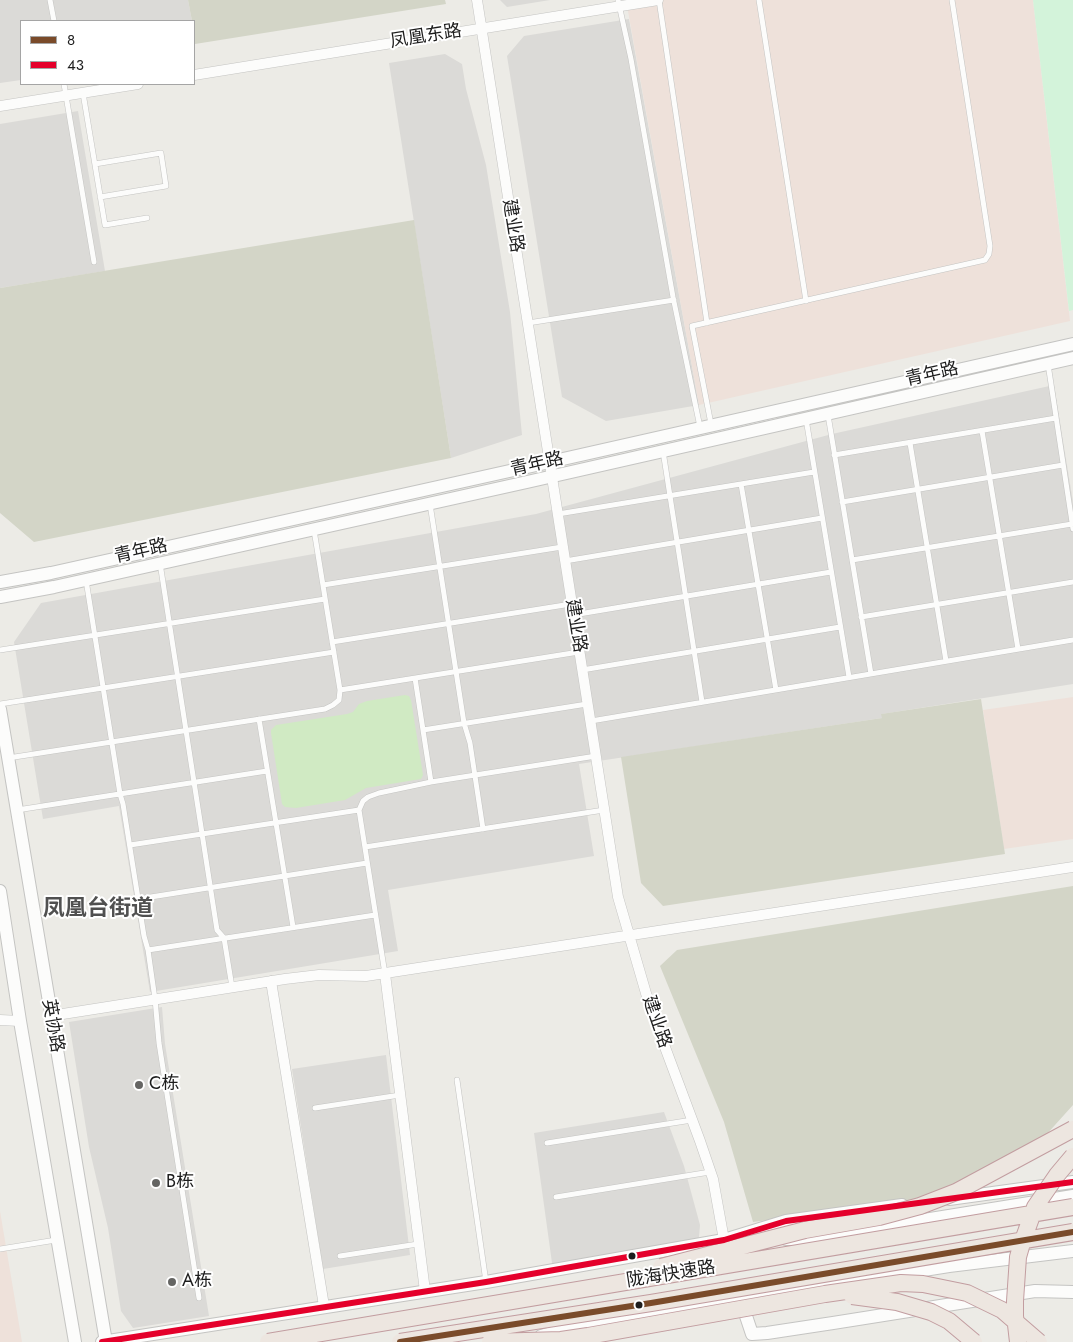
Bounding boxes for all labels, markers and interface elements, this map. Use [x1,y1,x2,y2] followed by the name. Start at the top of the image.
[20,20,195,85] legend
[389,21,463,53] street label: 凤凰东路
[67,29,75,51] text: 8
[67,54,84,76] text: 43
[497,198,527,254] street label: 建业路
[903,358,961,392] street label: 青年路
[508,448,566,482] street label: 青年路
[112,535,170,569] street label: 青年路
[560,598,590,654] street label: 建业路
[43,897,153,923] district label: 凤凰台街道
[637,993,675,1051] street label: 建业路
[37,998,67,1054] street label: 英协路
[149,1074,179,1096] place label: C栋
[133,1079,145,1091] marker: C栋
[166,1172,194,1194] place label: B栋
[150,1177,162,1189] marker: B栋
[627,1251,637,1261] unlabelled marker
[625,1257,717,1293] street label: 陇海快速路
[182,1271,212,1293] place label: A栋
[166,1276,178,1288] marker: A栋
[634,1300,644,1310] unlabelled marker

